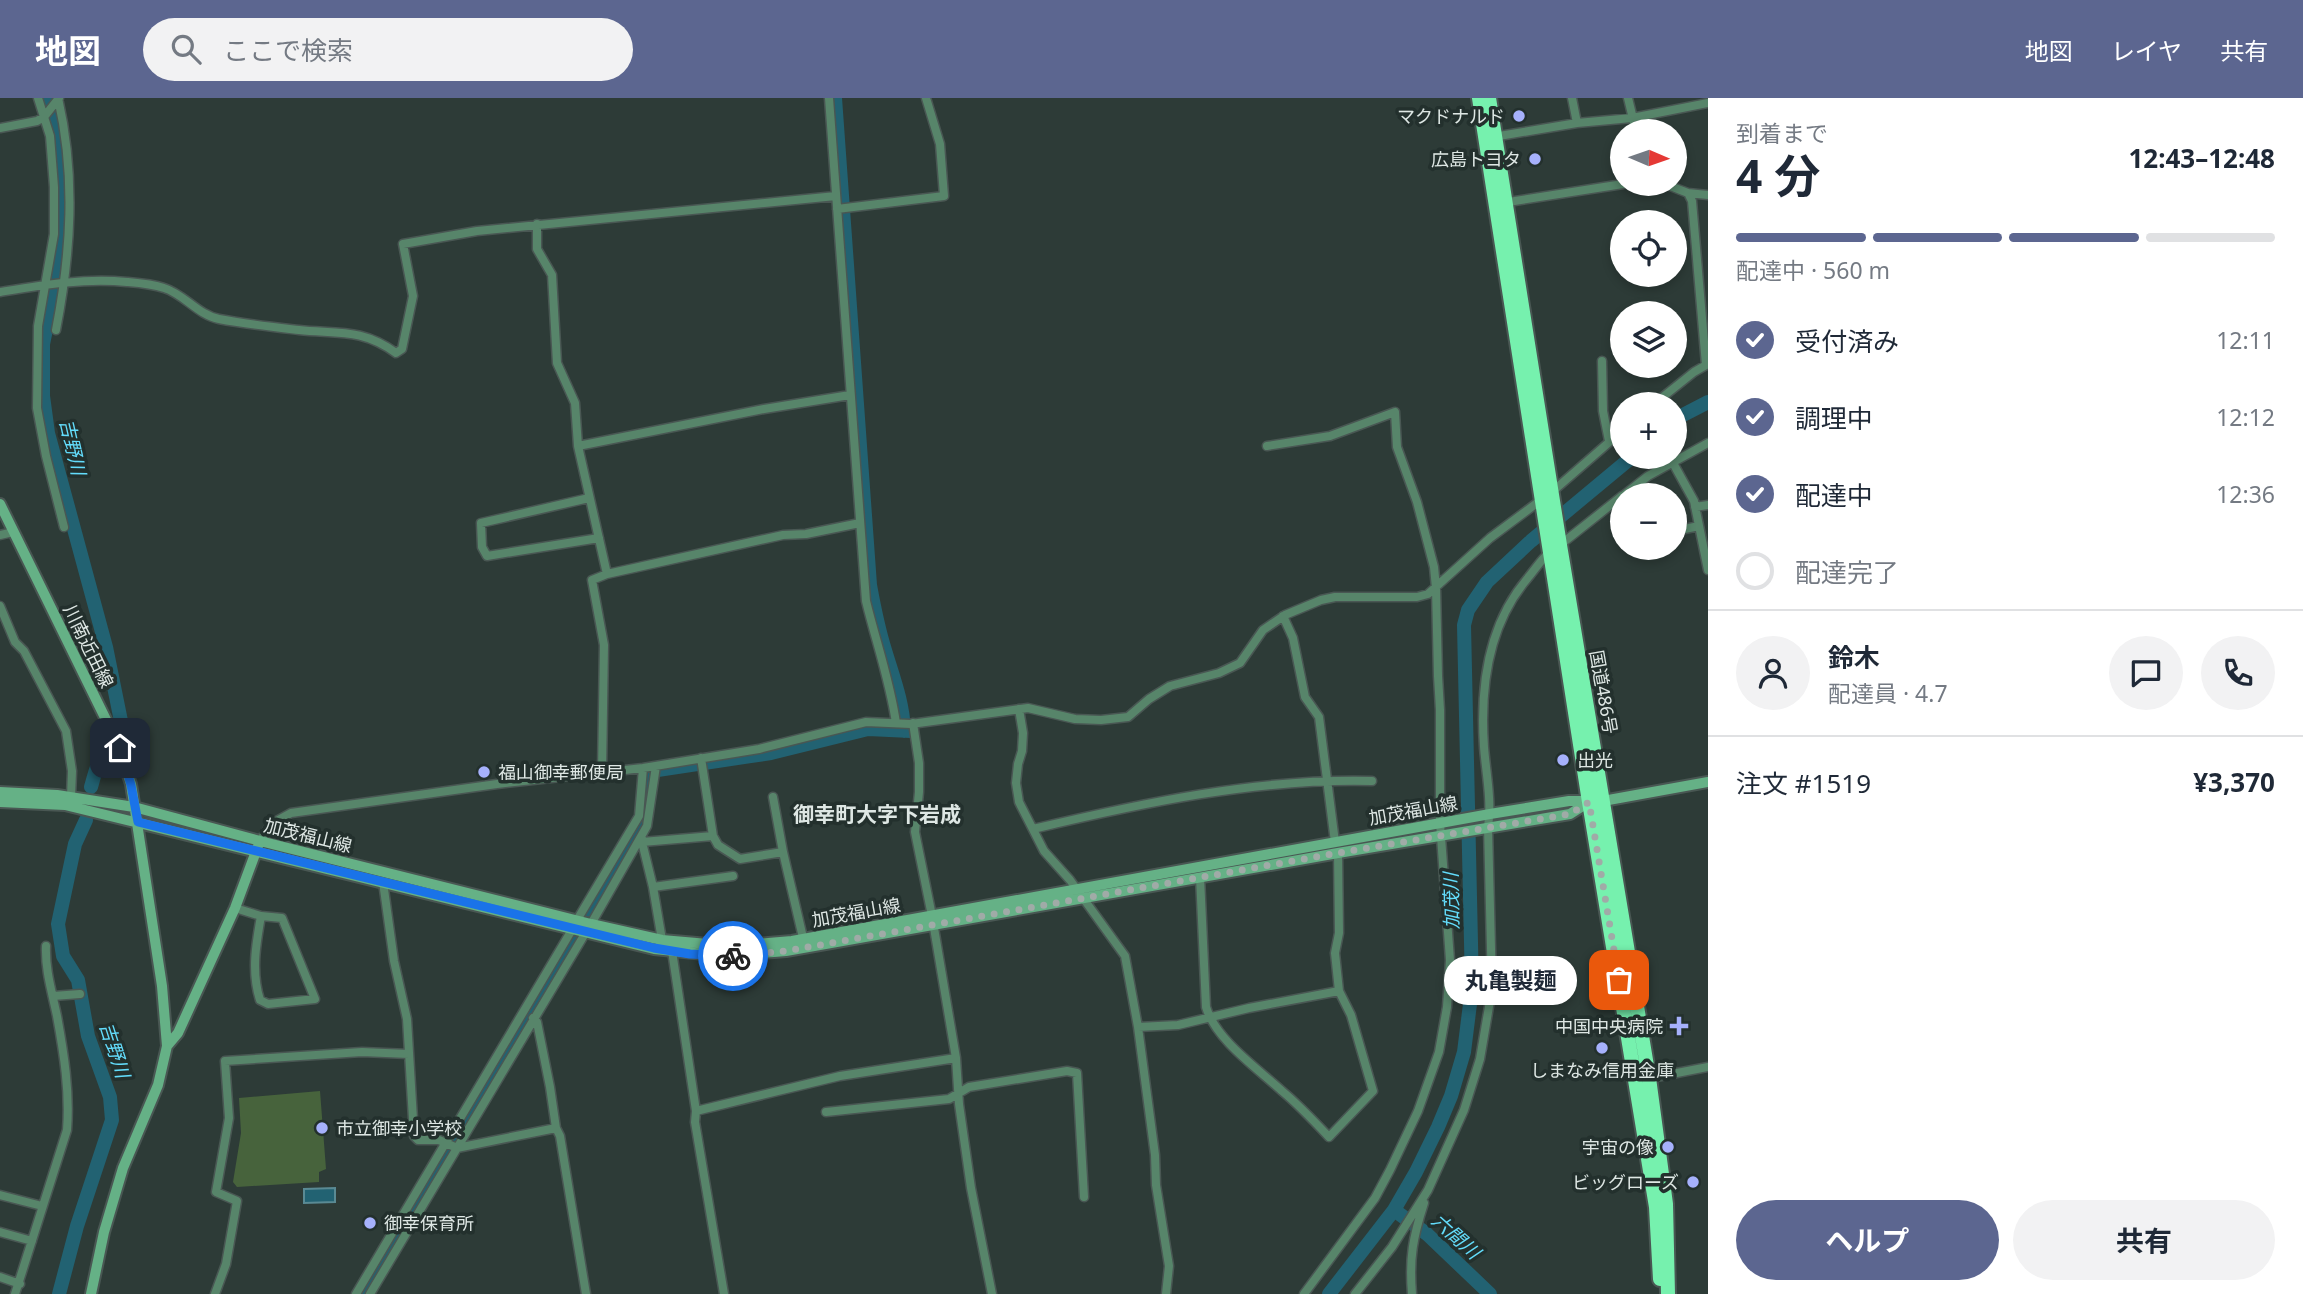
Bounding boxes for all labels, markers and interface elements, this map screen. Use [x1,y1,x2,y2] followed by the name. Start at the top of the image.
[143,18,633,81] search box
[35,28,101,73] text: 地図
[167,30,205,68] icon: search
[223,32,353,68] text: ここで検索
[2025,34,2073,67] text: 地図
[2111,34,2182,67] text: レイヤ
[2220,34,2268,67] text: 共有
[1397,104,1505,128] place label: マクドナルド
[1511,108,1527,124] marker: マクドナルド
[1736,117,1828,149] text: 到着まで
[1610,119,1687,196] north arrow
[1610,119,1687,560] map controls
[2128,140,2275,176] text: 12:43–12:48
[1736,144,1820,206] text: 4 分
[1431,147,1521,171] place label: 広島トヨタ
[1527,151,1543,167] marker: 広島トヨタ
[1610,210,1687,287] button: locate
[1736,254,1890,286] text: 配達中 · 560 m
[1610,301,1687,378] button: layers
[1736,321,1774,359] icon: check
[1795,323,1899,359] text: 受付済み
[2216,324,2275,356] text: 12:11
[1610,392,1687,469] button: +
[1736,398,1774,436] icon: check
[1795,400,1873,436] text: 調理中
[2216,401,2275,433] text: 12:12
[54,416,93,480] water label: 吉野川
[1736,475,1774,513] icon: check
[1795,477,1873,513] text: 配達中
[2216,478,2275,510] text: 12:36
[1610,483,1687,560] button: −
[1795,554,1899,590] text: 配達完了
[58,600,120,692] street label: 川南近田線
[1736,636,1810,710] button: person
[2109,636,2183,710] button: chat
[2201,636,2275,710] button: phone
[1828,639,1880,675] text: 鈴木
[1585,648,1623,736] street label: 国道486号
[1828,677,1948,709] text: 配達員 · 4.7
[90,718,150,778] pin
[101,729,139,767] icon: home
[1577,748,1613,772] place label: 出光
[1555,752,1571,768] marker: 出光
[498,760,624,784] place label: 福山御幸郵便局
[476,764,492,780] marker: 福山御幸郵便局
[2193,764,2275,800] text: ¥3,370
[1736,765,1871,801] text: 注文 #1519
[1367,790,1459,830] street label: 加茂福山線
[793,800,961,828] district label: 御幸町大字下岩成
[261,812,355,858] street label: 加茂福山線
[1437,870,1464,930] water label: 加茂川
[810,892,902,932] street label: 加茂福山線
[698,921,768,991] courier
[714,937,752,975] icon: bike
[1589,950,1649,1010] pin
[1444,956,1577,1004] callout: 丸亀製麺
[1600,961,1638,999] icon: bag
[1465,964,1557,996] text: 丸亀製麺
[1555,1014,1663,1038] place label: 中国中央病院
[1669,1016,1689,1036] marker: 中国中央病院
[94,1019,137,1083] water label: 吉野川
[1594,1040,1610,1056] marker: しまなみ信用金庫
[1530,1058,1674,1082] place label: しまなみ信用金庫
[336,1116,462,1140] place label: 市立御幸小学校
[314,1120,330,1136] marker: 市立御幸小学校
[1582,1135,1654,1159] place label: 宇宙の像
[1660,1139,1676,1155] marker: 宇宙の像
[1572,1170,1679,1194] place label: ビッグローズ
[1685,1174,1701,1190] marker: ビッグローズ
[1736,1200,1999,1280] button: ヘルプ
[2013,1200,2275,1280] button: 共有
[1426,1207,1487,1266] water label: 六間川
[384,1211,474,1235] place label: 御幸保育所
[362,1215,378,1231] marker: 御幸保育所

